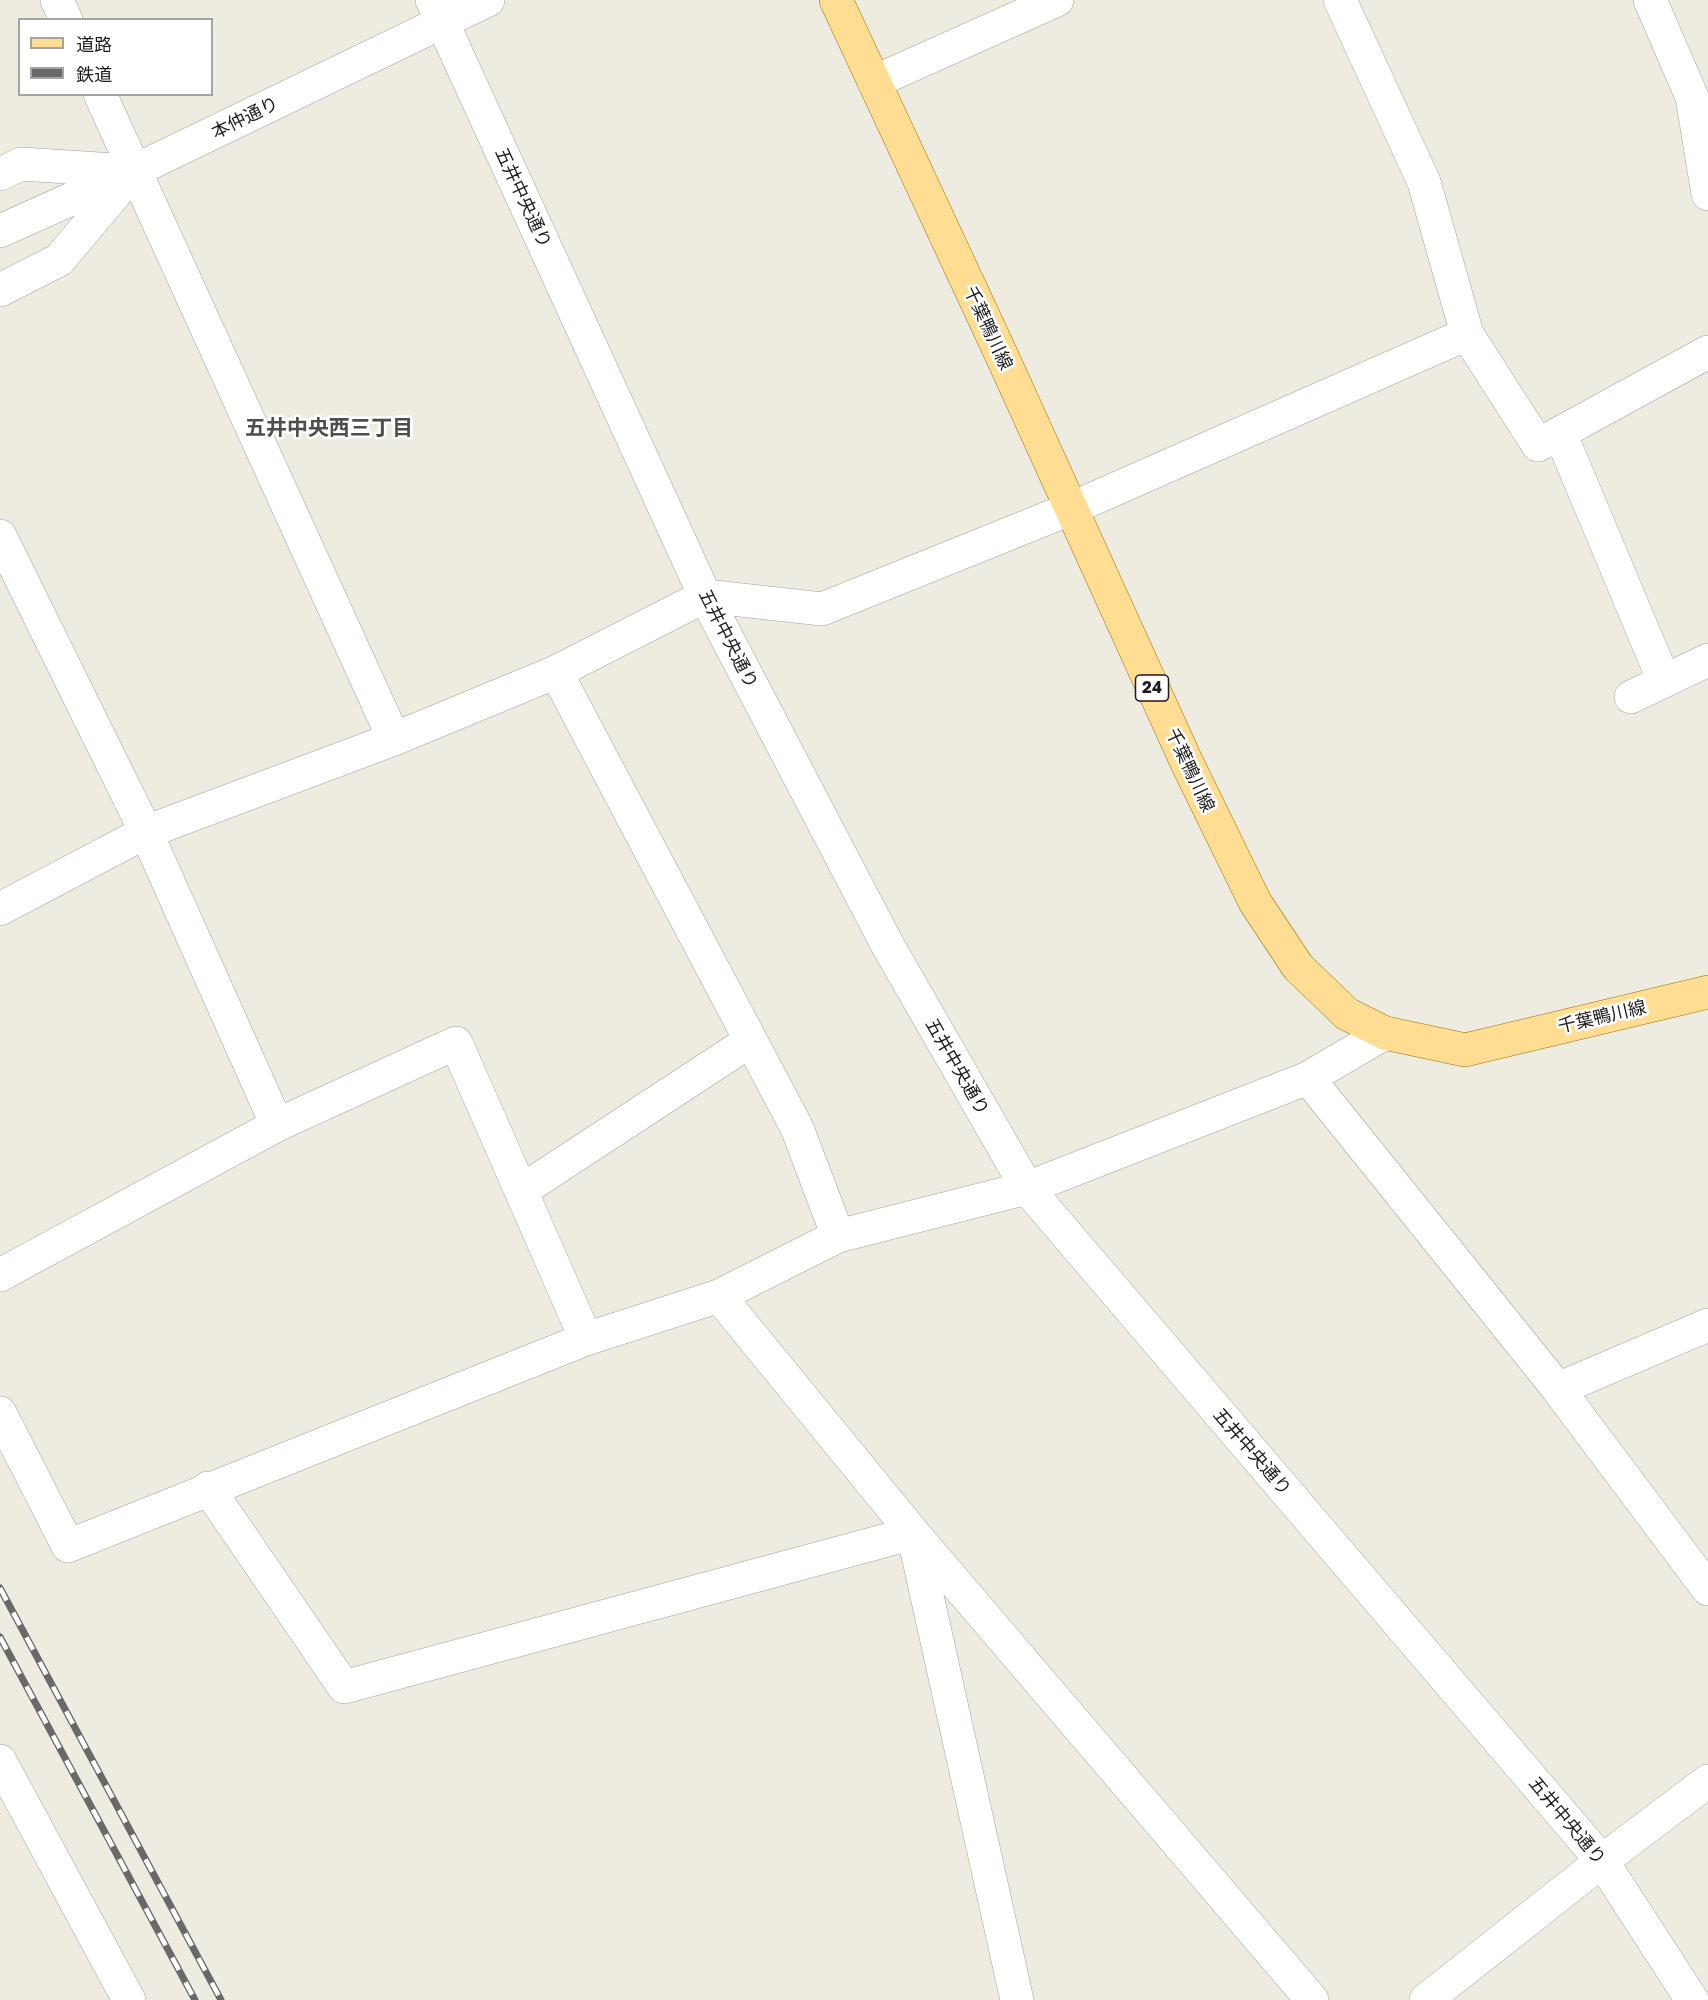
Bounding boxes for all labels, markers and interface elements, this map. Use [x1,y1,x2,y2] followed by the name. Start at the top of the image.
[18,18,213,96] legend
[76,33,112,55] text: 道路
[76,63,112,85] text: 鉄道
[208,93,282,143] street label: 本仲通り
[490,144,556,252] street label: 五井中央通り
[959,283,1017,373] street label: 千葉鴨川線
[245,415,413,441] district label: 五井中央西三丁目
[694,586,762,692] street label: 五井中央通り
[1136,675,1168,701] road number: 24
[1161,725,1219,815] street label: 千葉鴨川線
[1556,996,1648,1038] street label: 千葉鴨川線
[921,1015,993,1119] street label: 五井中央通り
[1208,1404,1296,1500] street label: 五井中央通り
[1524,1773,1610,1869] street label: 五井中央通り

